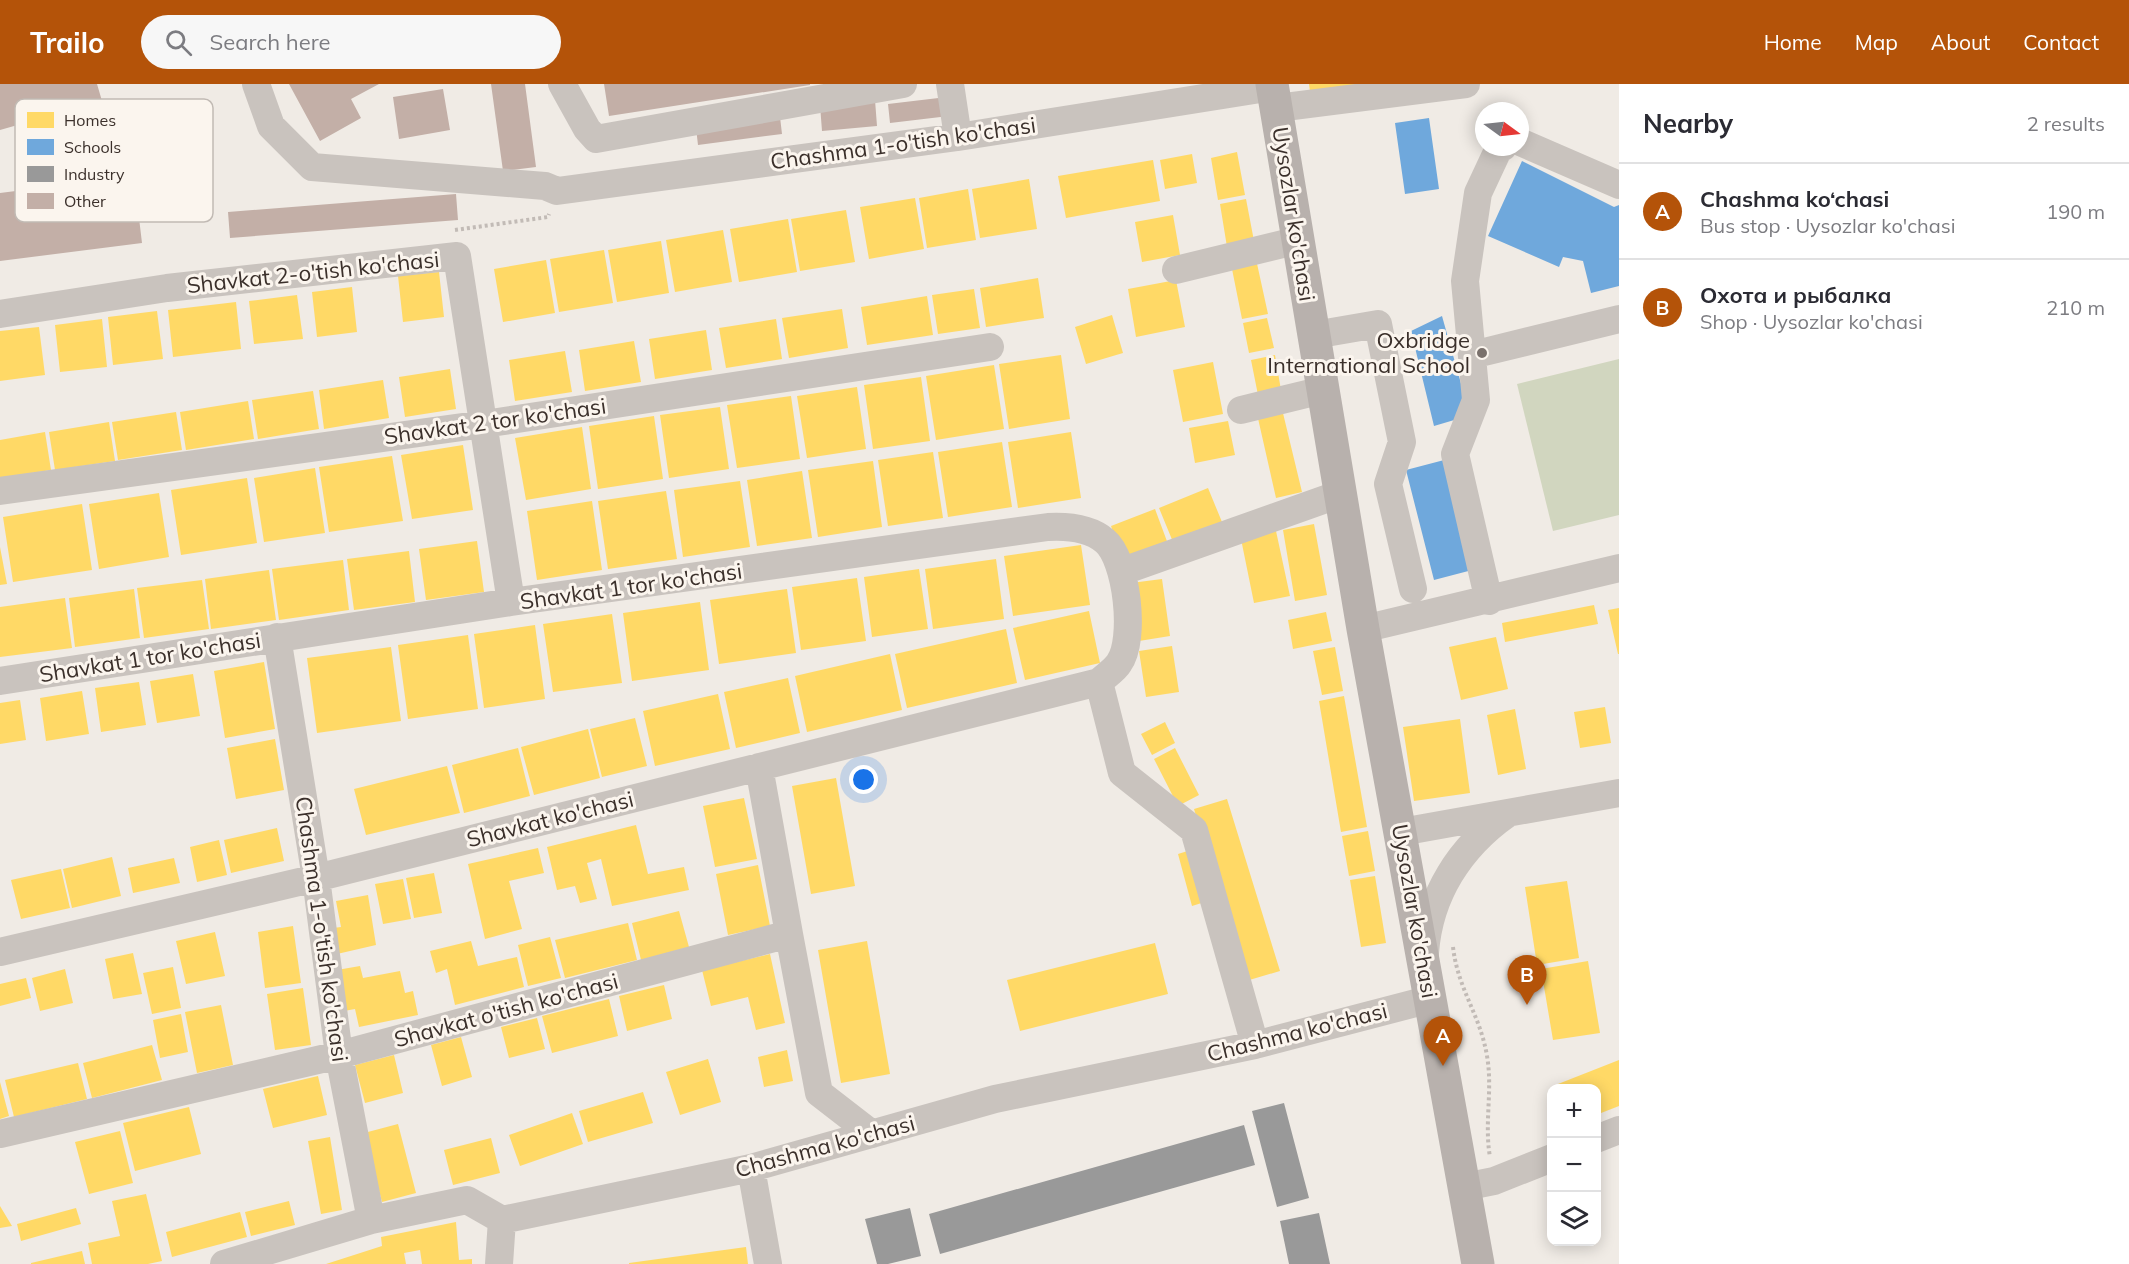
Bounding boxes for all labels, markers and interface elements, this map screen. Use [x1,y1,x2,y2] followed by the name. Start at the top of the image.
[141,15,561,69] search box
[30,25,105,60] text: Trailo
[162,26,195,59] icon: search
[210,28,331,56] text: Search here
[1764,29,1822,55] text: Home
[1855,29,1898,55] text: Map
[1931,29,1990,55] text: About
[2023,29,2099,55] text: Contact
[15,99,213,222] legend
[1475,102,1529,156] north arrow
[1643,107,1733,140] text: Nearby
[64,110,116,130] text: Homes
[769,111,1037,175] street label: Chashma 1-o'tish ko'chasi
[2027,111,2105,136] text: 2 results
[1266,125,1322,303] street label: Uysozlar ko'chasi
[64,137,121,157] text: Schools
[64,164,125,184] text: Industry
[1700,185,1889,213] text: Chashma ko‘chasi
[64,191,106,211] text: Other
[1655,199,1670,224] text: A
[2046,199,2105,224] text: 190 m
[1700,213,1956,238] text: Bus stop · Uysozlar ko'chasi
[185,245,441,299] street label: Shavkat 2-o'tish ko'chasi
[1700,281,1892,309] text: Охота и рыбалка
[1656,295,1669,320] text: B
[2046,295,2105,320] text: 210 m
[1700,309,1923,334] text: Shop · Uysozlar ko'chasi
[1267,326,1470,379] place label: Oxbridge International School
[1475,346,1489,360] marker: Oxbridge International School
[382,392,608,450] street label: Shavkat 2 tor ko'chasi
[518,557,744,615] street label: Shavkat 1 tor ko'chasi
[37,626,263,688] street label: Shavkat 1 tor ko'chasi
[849,765,878,794] your location
[464,785,636,853] street label: Shavkat ko'chasi
[290,795,354,1063] street label: Chashma 1-o'tish ko'chasi
[1386,822,1444,1000] street label: Uysozlar ko'chasi
[1508,956,1546,1005] pin: B
[391,967,621,1053] street label: Shavkat o'tish ko'chasi
[1204,996,1390,1068] street label: Chashma ko'chasi
[1424,1016,1462,1066] pin: A
[1547,1084,1601,1246] map controls
[1547,1084,1601,1138] button: +
[732,1109,918,1183] street label: Chashma ko'chasi
[1547,1138,1601,1192] button: −
[1547,1192,1601,1246] button: layers

